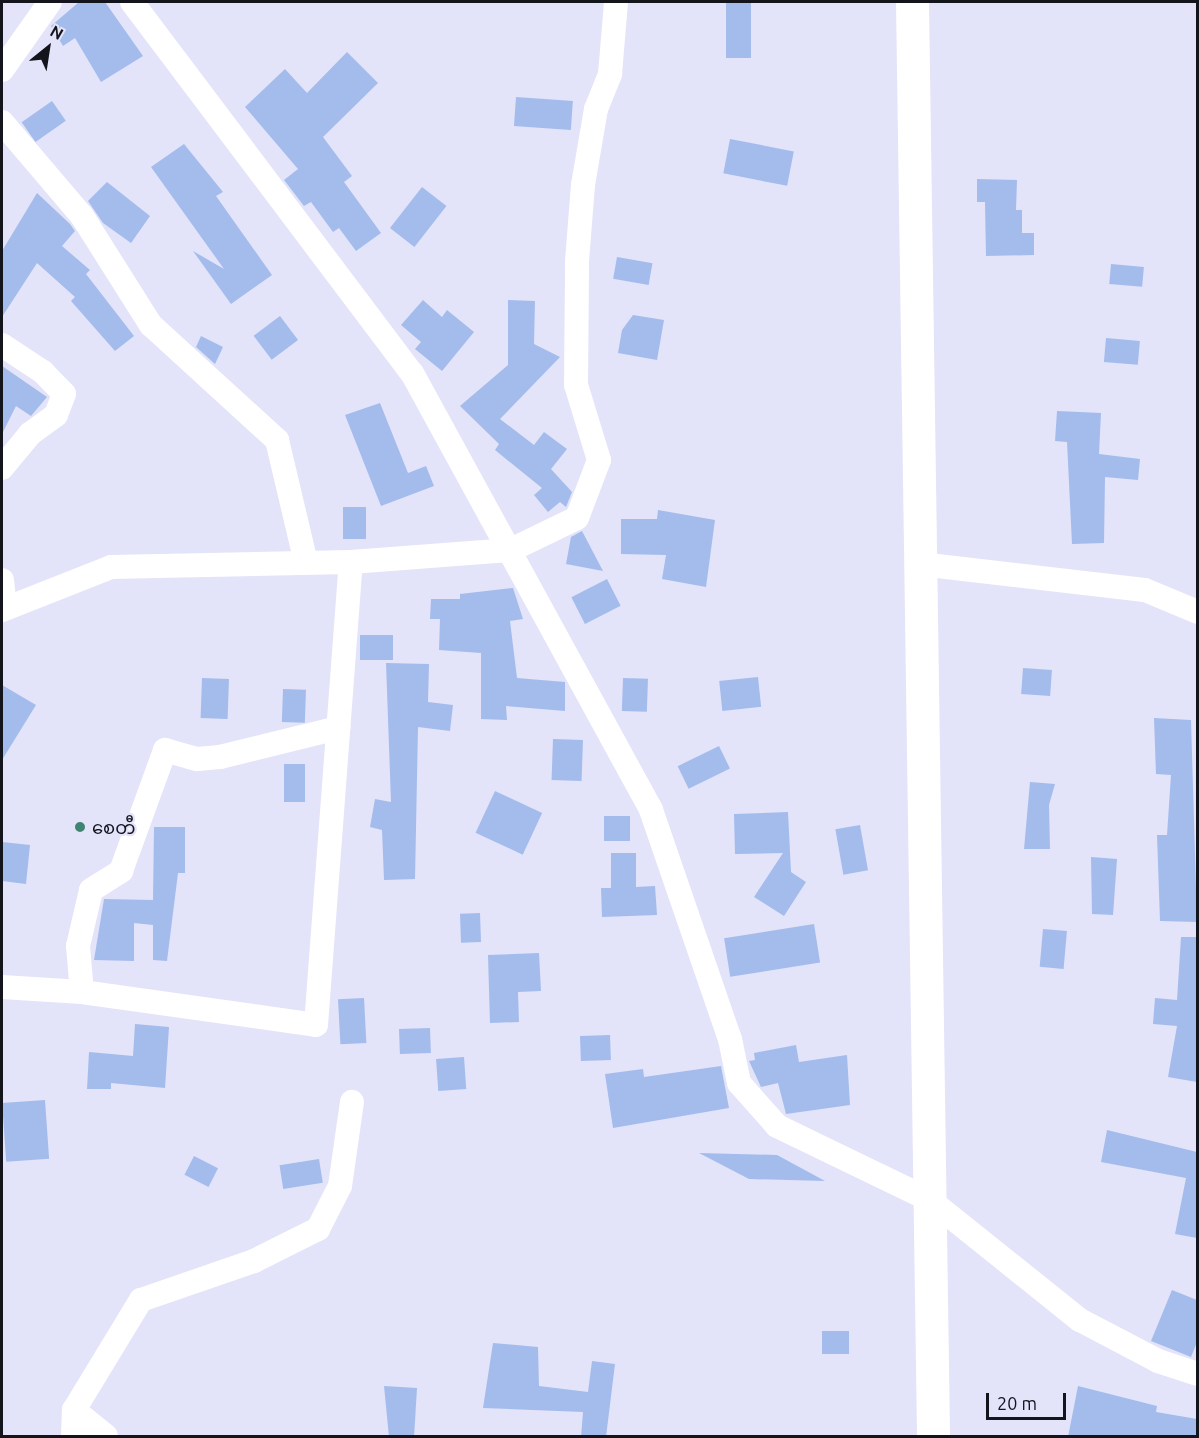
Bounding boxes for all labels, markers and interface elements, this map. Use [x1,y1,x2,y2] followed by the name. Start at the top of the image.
[18,18,78,78] north arrow
[47,22,67,43] text: N
[92,816,135,838] place label: စေတီ
[73,820,87,834] marker: စေတီ
[989,1381,1068,1419] scale bar
[997,1393,1037,1413] text: 20 m

